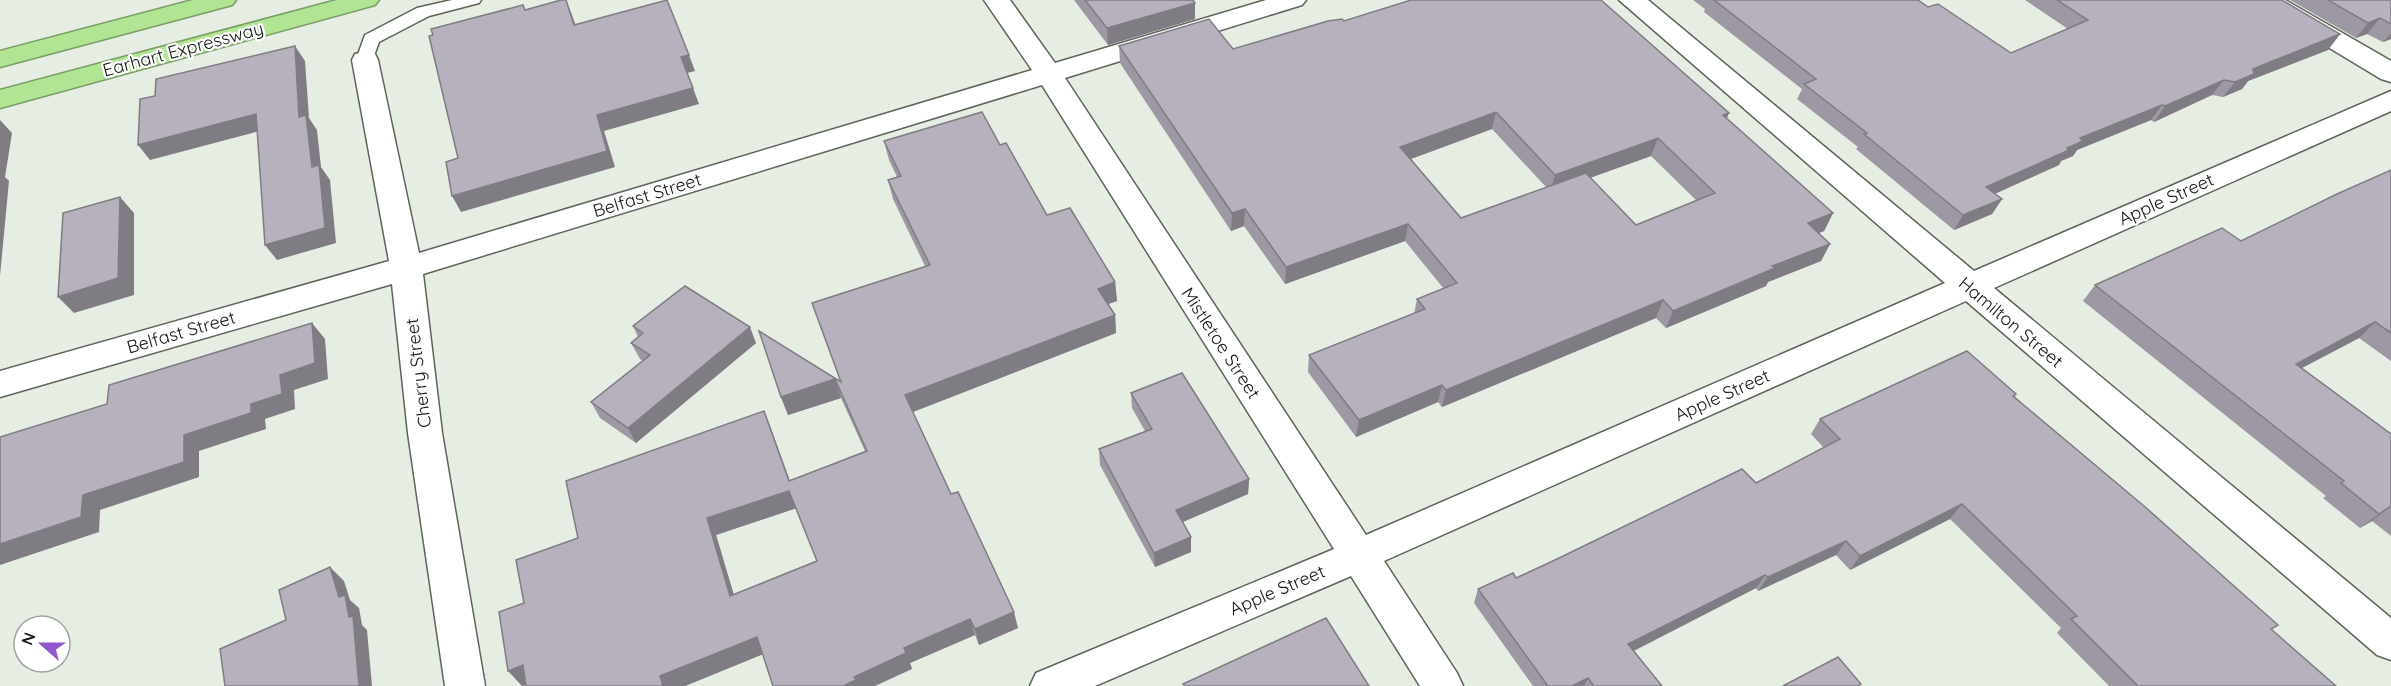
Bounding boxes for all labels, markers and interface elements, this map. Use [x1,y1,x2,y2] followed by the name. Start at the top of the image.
[100,16,266,82] street label: Earhart Expressway
[590,168,704,222] street label: Belfast Street
[2115,168,2217,230] street label: Apple Street
[1954,272,2068,372] street label: Hamilton Street
[1176,283,1266,403] street label: Mistletoe Street
[124,306,238,358] street label: Belfast Street
[400,317,436,429] street label: Cherry Street
[1671,364,1773,426] street label: Apple Street
[1226,560,1328,620] street label: Apple Street
[12,614,72,674] north arrow
[17,630,39,648] text: N

